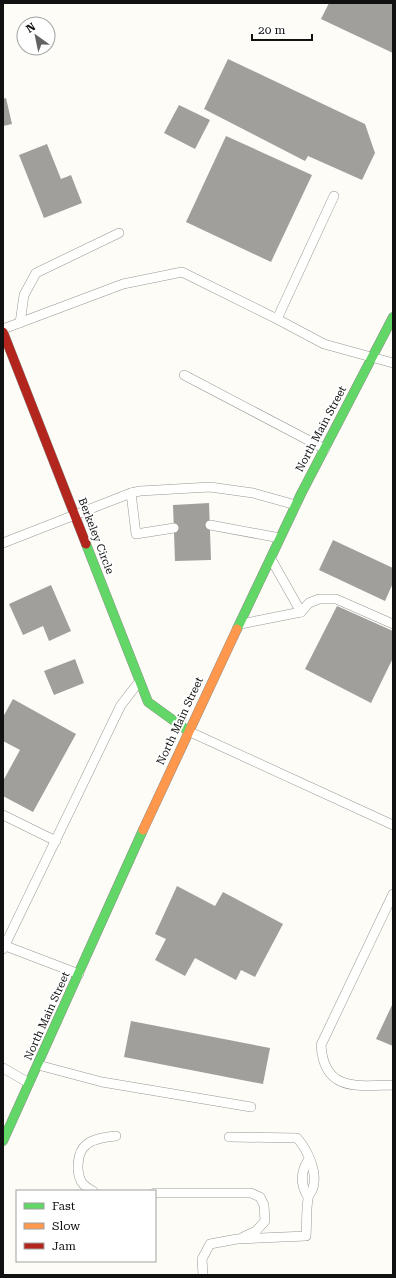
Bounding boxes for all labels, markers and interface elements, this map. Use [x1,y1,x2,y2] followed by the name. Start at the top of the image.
[16,16,56,56] north arrow
[252,16,312,42] scale bar
[24,20,38,36] text: N
[258,23,285,37] text: 20 m
[293,384,349,474] street label: North Main Street
[75,496,117,576] street label: Berkeley Circle
[154,675,206,767] street label: North Main Street
[22,970,72,1062] street label: North Main Street
[16,1190,156,1262] legend
[52,1199,76,1213] text: Fast
[52,1219,80,1233] text: Slow
[52,1239,76,1253] text: Jam

